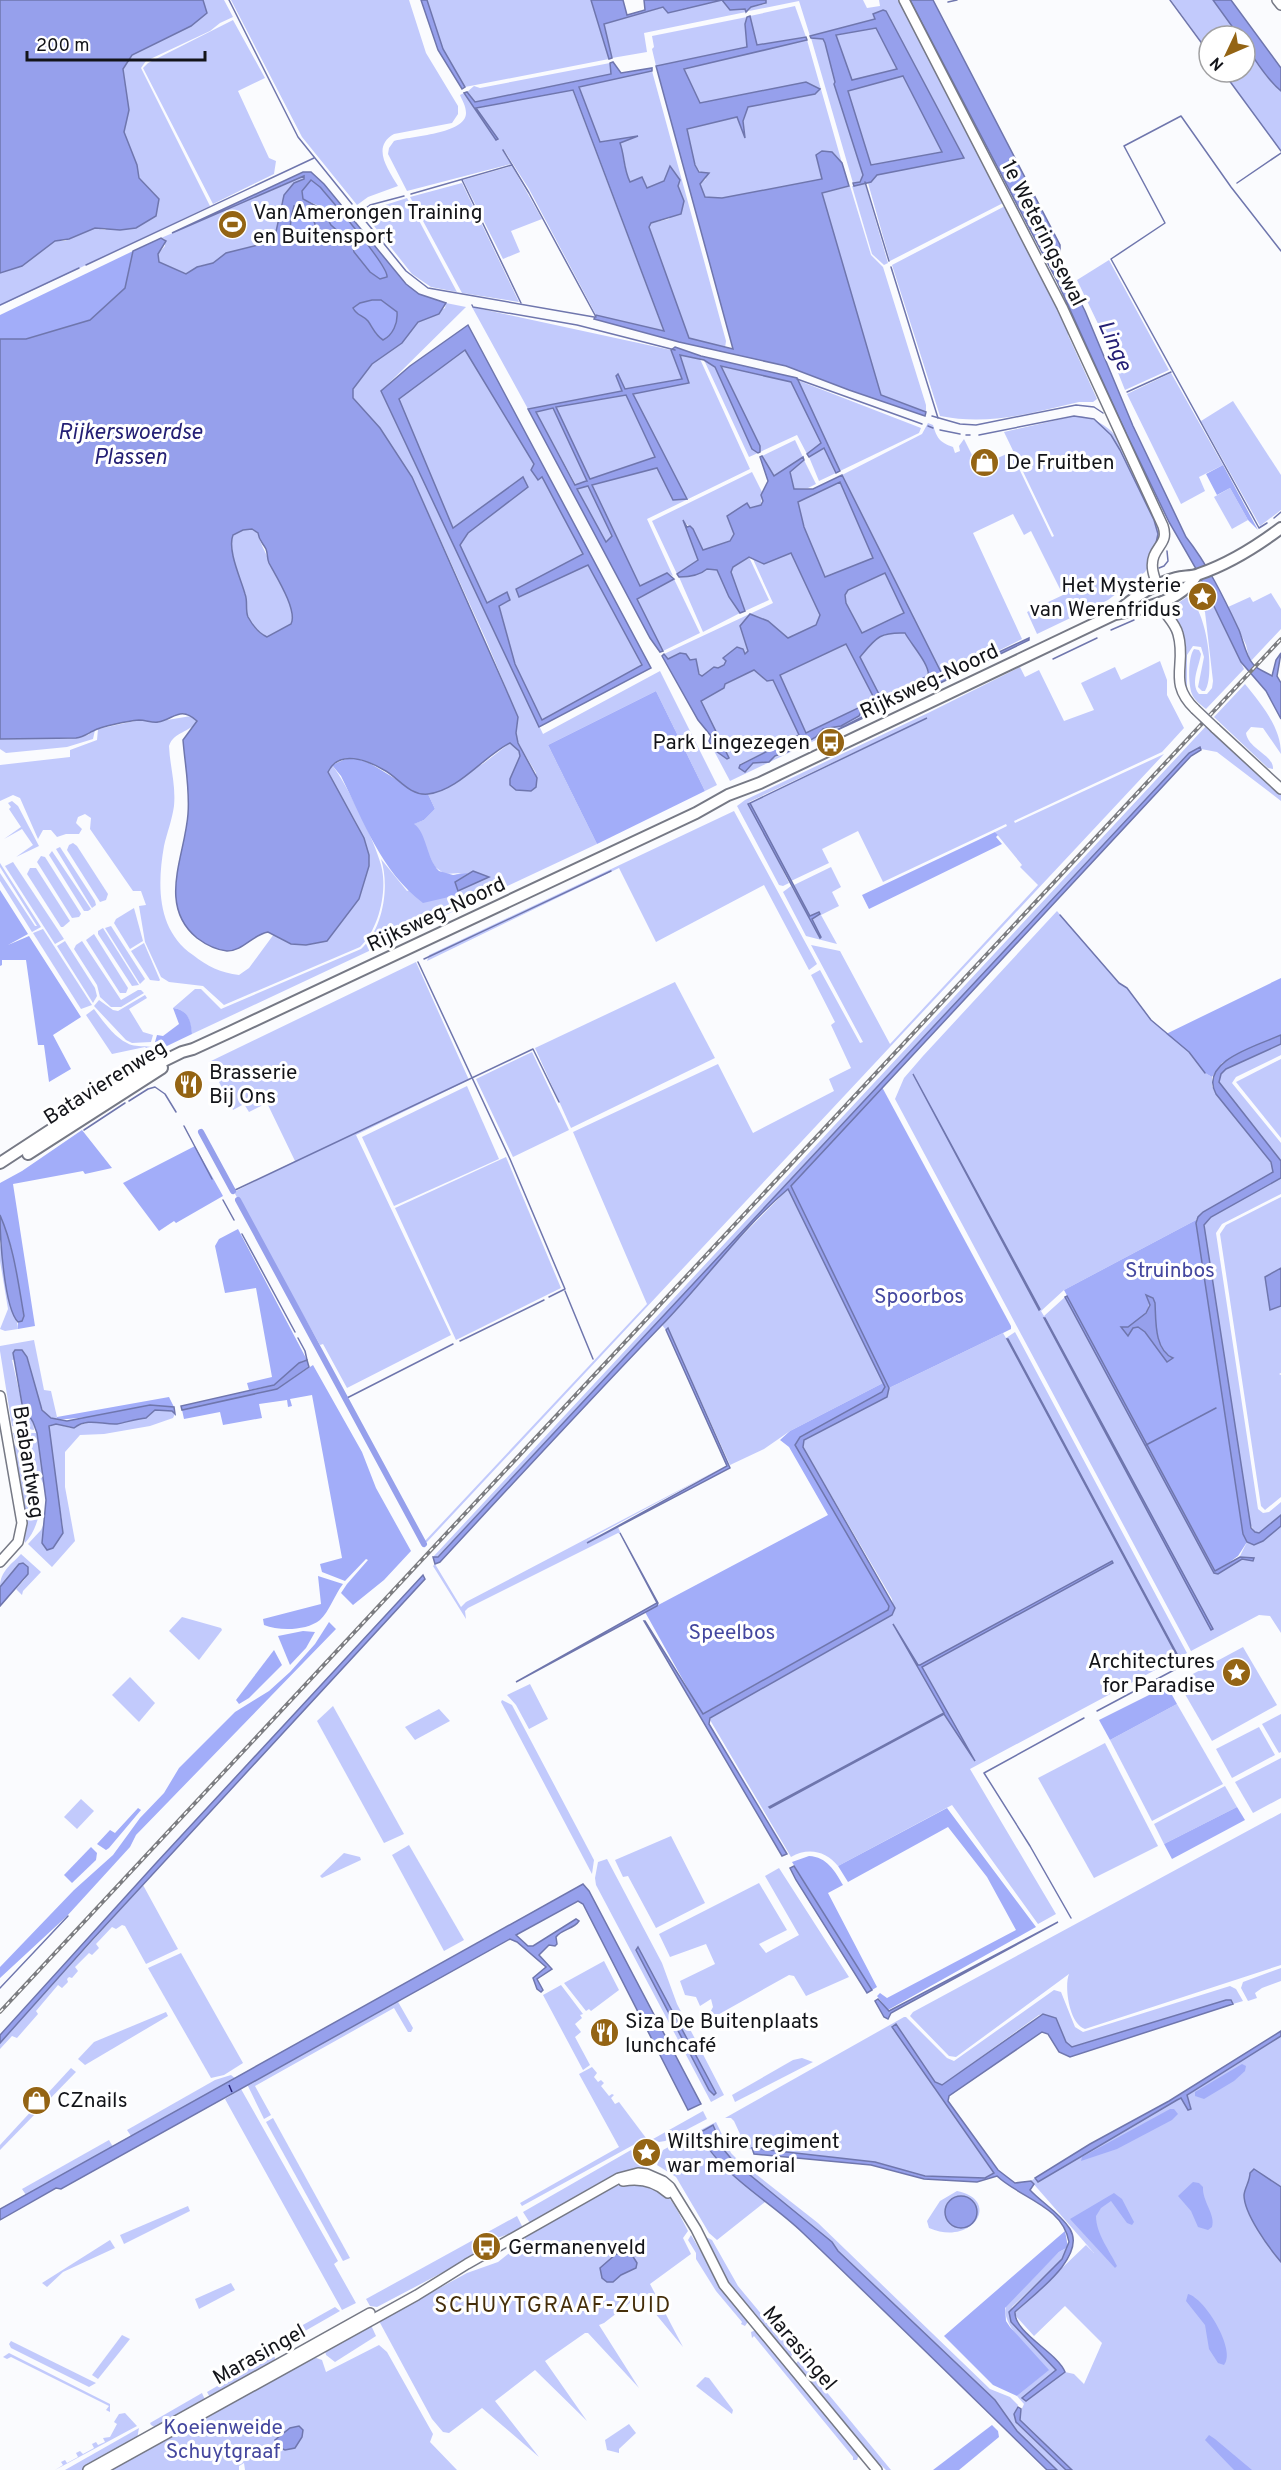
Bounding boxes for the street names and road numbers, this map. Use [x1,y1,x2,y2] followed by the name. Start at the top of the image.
[994,156,1091,311] street label: 1e Weteringsewal
[856,638,1003,726] street label: Rijksweg-Noord
[363,871,510,959] street label: Rijksweg-Noord
[39,1035,172,1132] street label: Batavierenweg
[5,1404,50,1520] street label: Brabantweg
[756,2301,842,2397] street label: Marasingel
[208,2319,311,2392] street label: Marasingel

